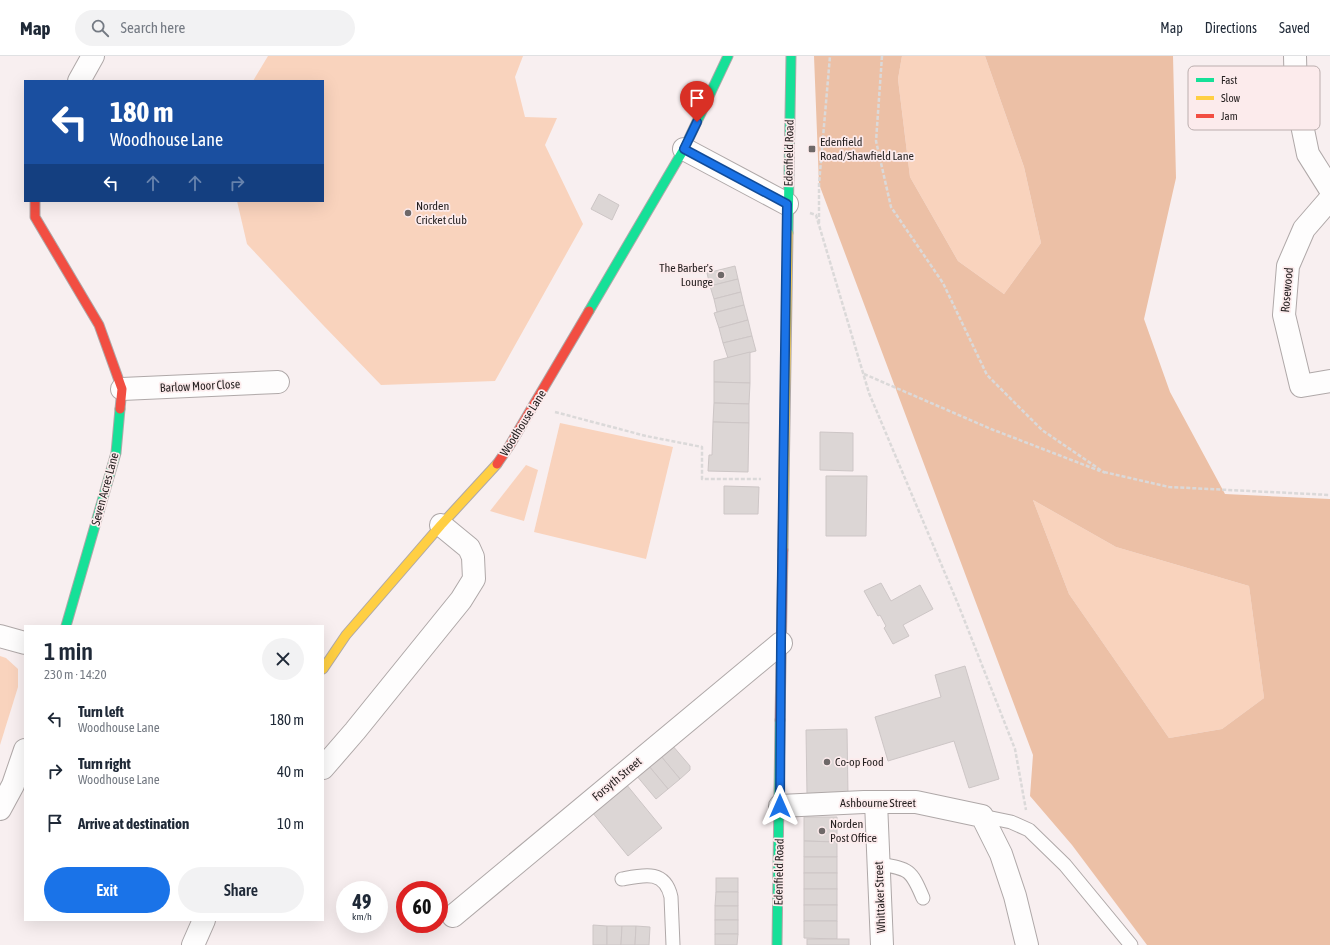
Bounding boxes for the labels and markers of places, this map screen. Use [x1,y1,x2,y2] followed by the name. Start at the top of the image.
[680,81,714,122] pin
[820,135,914,163] place label: Edenfield Road/Shawfield Lane
[807,144,817,154] marker: Edenfield Road/Shawfield Lane
[416,199,467,227] place label: Norden Cricket club
[403,208,413,218] marker: Norden Cricket club
[659,261,713,289] place label: The Barber's Lounge
[716,270,726,280] marker: The Barber's Lounge
[835,755,884,769] place label: Co-op Food
[822,757,832,767] marker: Co-op Food
[830,817,877,845] place label: Norden Post Office
[817,826,827,836] marker: Norden Post Office

